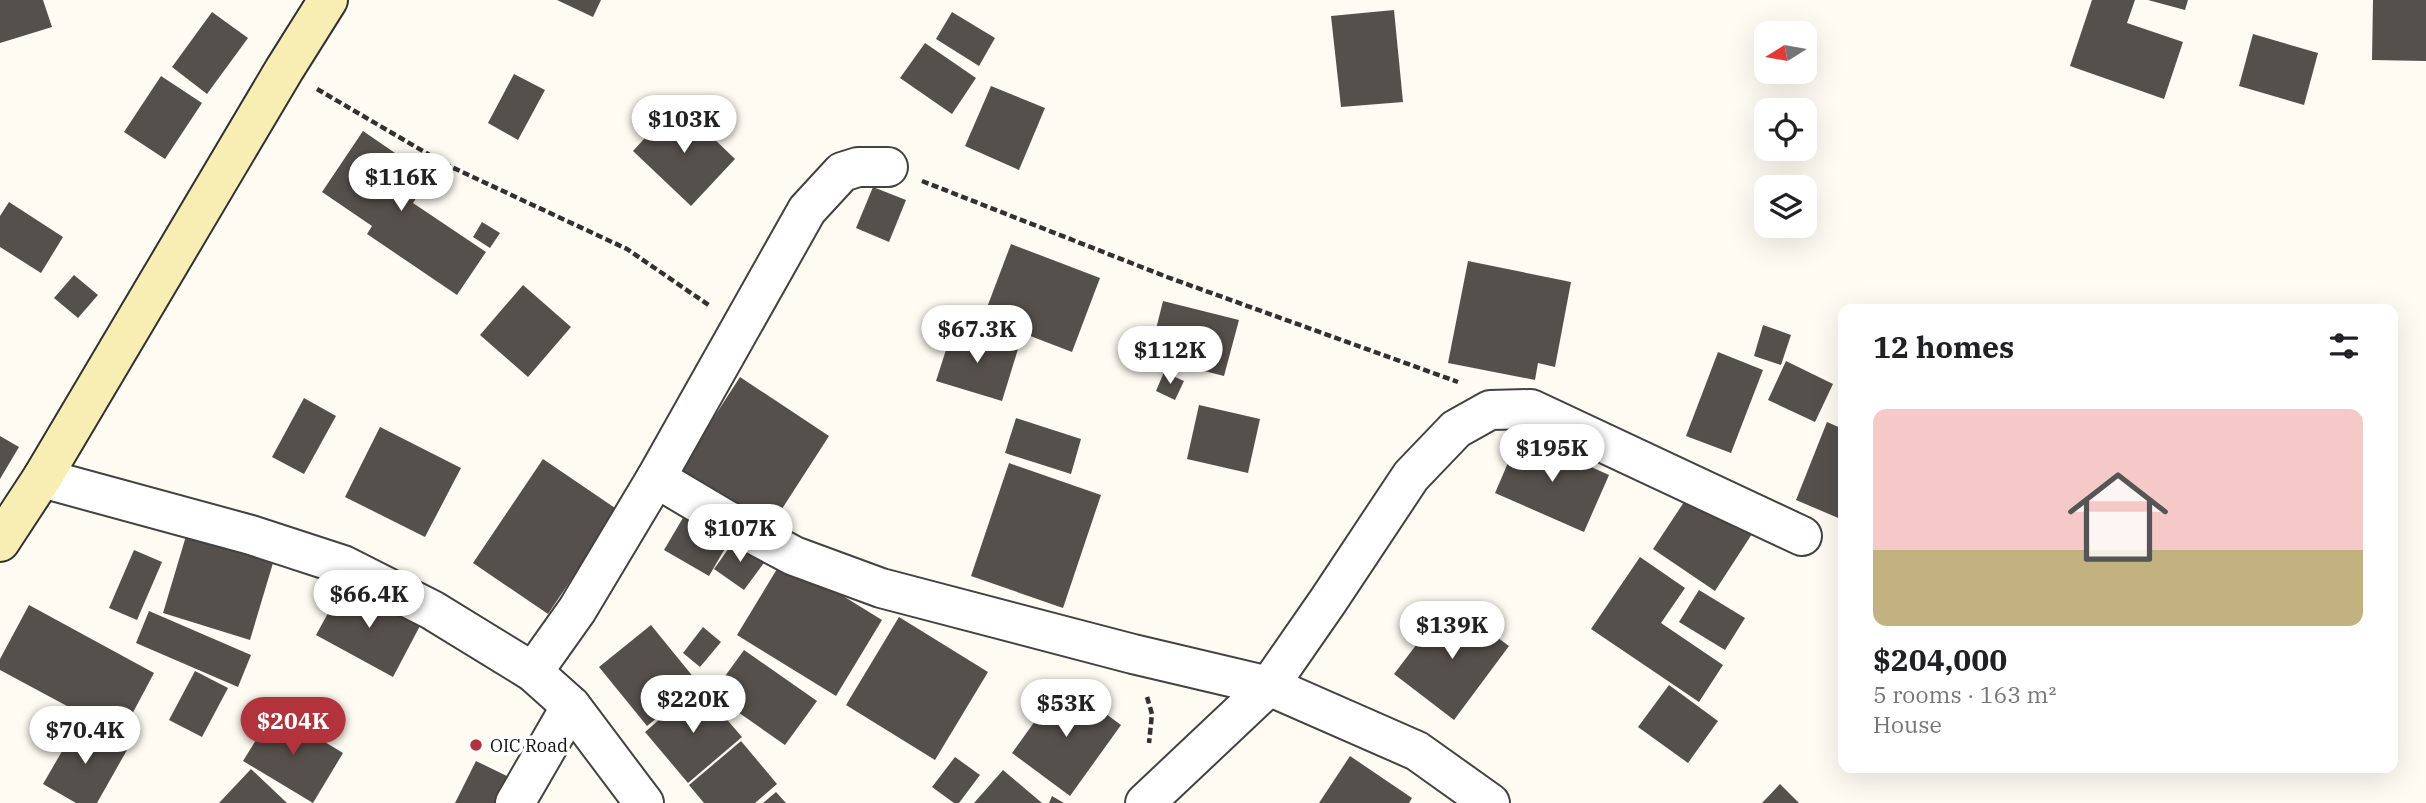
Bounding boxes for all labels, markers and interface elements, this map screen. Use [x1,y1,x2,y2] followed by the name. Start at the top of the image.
[1754,21,1816,84] north arrow
[1754,21,1817,238] map controls
[635,96,733,155] pin: $103K
[1754,98,1817,161] button: locate
[648,103,720,133] text: $103K
[352,154,450,213] pin: $116K
[365,161,437,191] text: $116K
[1754,175,1817,238] button: layers
[920,306,1034,365] pin: $67.3K
[937,313,1017,343] text: $67.3K
[1121,326,1219,386] pin: $112K
[1873,327,2014,366] text: 12 homes
[2325,327,2363,365] icon: filters
[1134,334,1206,364] text: $112K
[1503,424,1601,484] pin: $195K
[1516,432,1588,462] text: $195K
[2055,454,2181,580] icon: home
[691,504,789,564] pin: $107K
[704,512,776,542] text: $107K
[312,570,426,630] pin: $66.4K
[329,578,409,608] text: $66.4K
[1403,602,1501,661] pin: $139K
[1416,609,1488,639] text: $139K
[1873,640,2007,679] text: $204,000
[644,676,742,735] pin: $220K
[1873,679,2056,709] text: 5 rooms · 163 m²
[1025,680,1107,739] pin: $53K
[657,683,729,713] text: $220K
[1037,687,1095,717] text: $53K
[244,698,342,757] pin: $204K
[257,705,329,735] text: $204K
[28,706,142,766] pin: $70.4K
[1873,709,1942,739] text: House
[45,714,125,744] text: $70.4K
[490,734,568,757] place label: OIC Road
[468,737,484,753] marker: OIC Road

